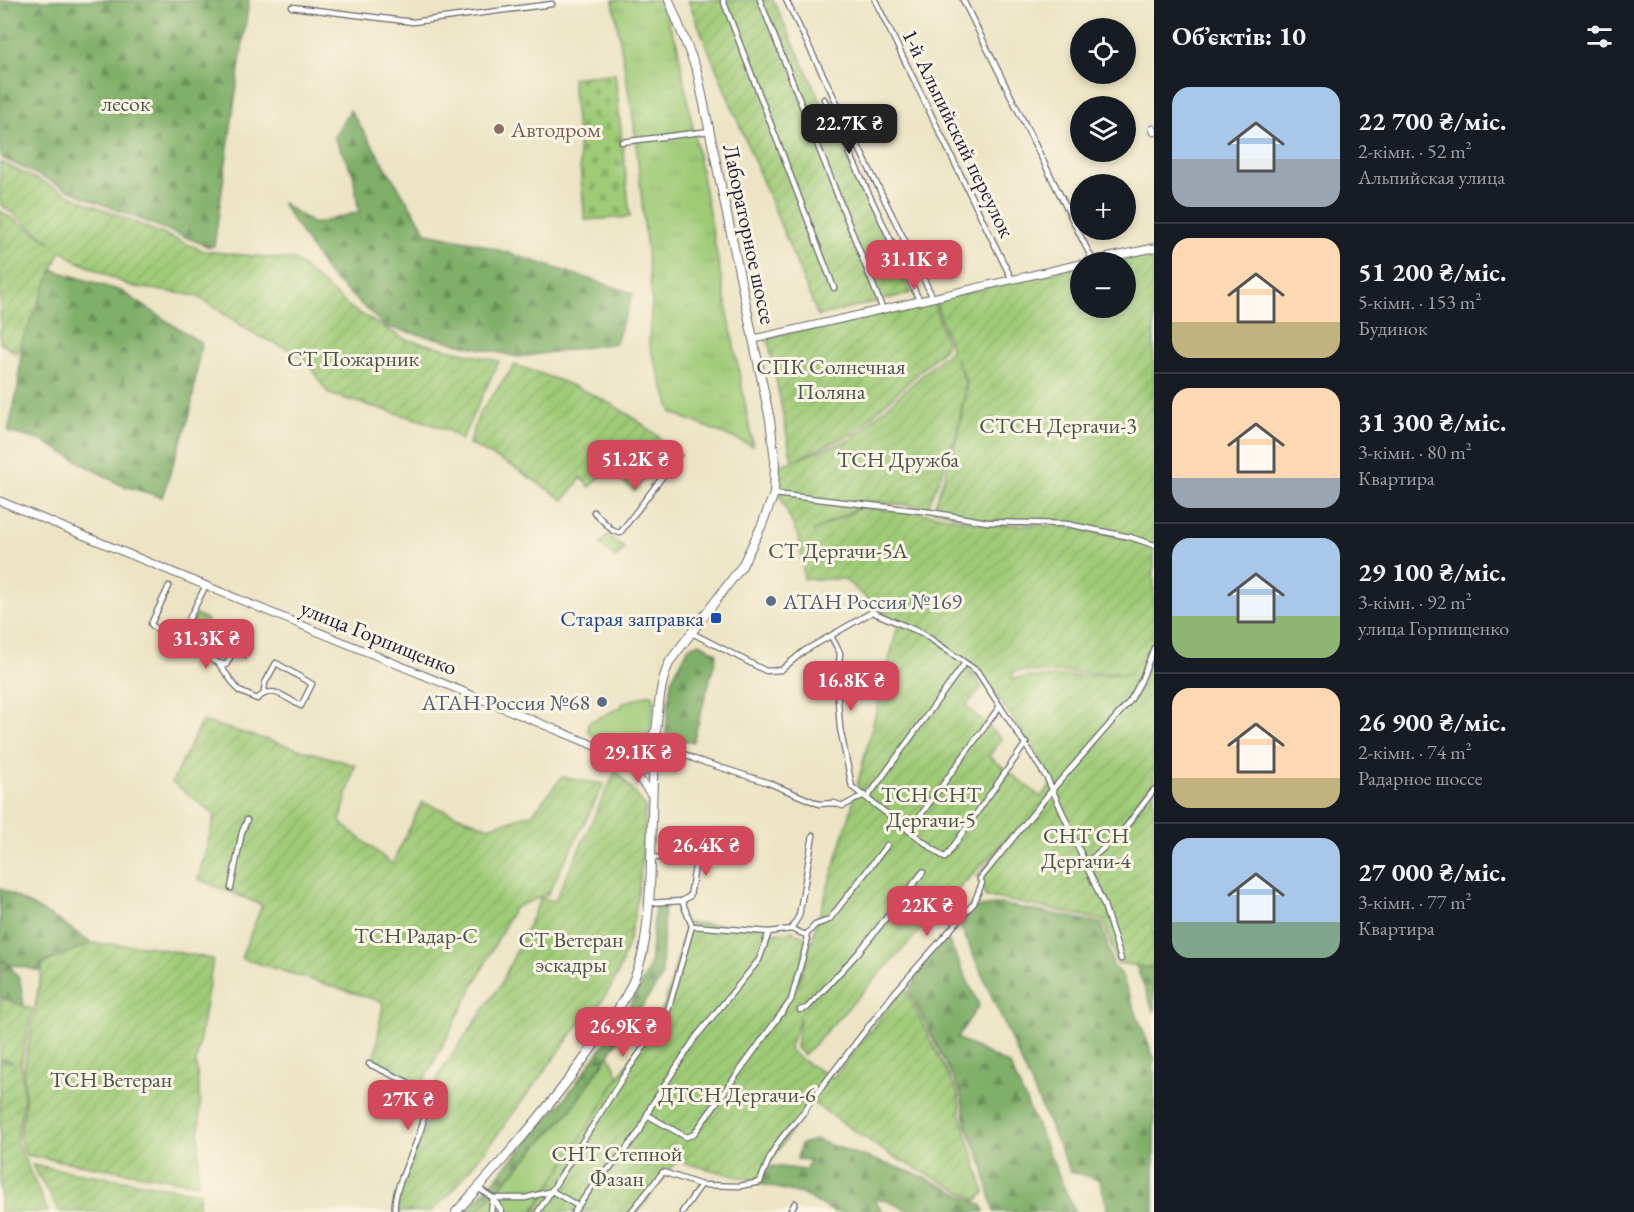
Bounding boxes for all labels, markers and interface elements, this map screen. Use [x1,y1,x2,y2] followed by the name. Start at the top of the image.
[1070,18,1136,318] map controls
[1070,18,1136,84] button: locate
[1172,19,1306,53] text: Об’єктів: 10
[1583,20,1616,53] icon: filters
[895,24,1022,243] street label: 1-й Альпийский переулок
[102,89,151,118] park label: лесок
[1070,96,1136,162] button: layers
[794,104,904,155] pin: 22.7K ₴
[1358,104,1506,138] text: 22 700 ₴/міс.
[815,110,883,136] text: 22.7K ₴
[1220,111,1292,183] icon: home
[510,115,601,144] place label: Автодром
[492,122,506,136] marker: Автодром
[1358,138,1472,164] text: 2-кімн. · 52 m²
[716,141,783,327] street label: Лабораторное шоссе
[1358,164,1505,190] text: Альпийская улица
[1070,174,1136,240] button: +
[859,240,969,291] pin: 31.1K ₴
[880,246,948,272] text: 31.1K ₴
[1070,252,1136,318] button: −
[1358,255,1506,289] text: 51 200 ₴/міс.
[1220,262,1292,334] icon: home
[1358,289,1481,315] text: 5-кімн. · 153 m²
[1358,315,1428,341] text: Будинок
[287,344,420,373] park label: СТ Пожарник
[756,352,906,406] park label: СПК Солнечная Поляна
[1358,405,1506,439] text: 31 300 ₴/міс.
[979,411,1137,440] park label: СТСН Дергачи-3
[1220,412,1292,484] icon: home
[1358,439,1472,465] text: 3-кімн. · 80 m²
[580,440,690,491] pin: 51.2K ₴
[837,445,959,474] park label: ТСН Дружба
[601,446,669,472] text: 51.2K ₴
[1358,465,1435,491] text: Квартира
[768,536,909,565] park label: СТ Дергачи-5А
[1358,555,1506,589] text: 29 100 ₴/міс.
[1220,562,1292,634] icon: home
[782,587,963,616] place label: АТАН Россия №169
[1358,589,1472,615] text: 3-кімн. · 92 m²
[296,593,461,682] street label: улица Горпищенко
[764,594,778,608] marker: АТАН Россия №169
[560,604,704,633] place label: Старая заправка
[709,611,723,625] marker: Старая заправка
[1358,615,1509,641] text: улица Горпищенко
[151,619,261,670] pin: 31.3K ₴
[172,625,240,651] text: 31.3K ₴
[796,661,906,712] pin: 16.8K ₴
[817,667,885,693] text: 16.8K ₴
[420,688,590,717] place label: АТАН Россия №68
[595,695,609,709] marker: АТАН Россия №68
[1358,705,1506,739] text: 26 900 ₴/міс.
[1220,712,1292,784] icon: home
[583,733,693,784] pin: 29.1K ₴
[604,739,672,765] text: 29.1K ₴
[1358,739,1472,765] text: 2-кімн. · 74 m²
[1358,765,1483,791] text: Радарное шоссе
[881,780,981,834] park label: ТСН СНТ Дергачи-5
[1041,821,1131,875] park label: СНТ СН Дергачи-4
[651,826,761,877] pin: 26.4K ₴
[672,832,740,858] text: 26.4K ₴
[1358,855,1506,889] text: 27 000 ₴/міс.
[1220,862,1292,934] icon: home
[885,886,969,937] pin: 22K ₴
[1358,889,1472,915] text: 3-кімн. · 77 m²
[901,892,953,918] text: 22K ₴
[1358,915,1435,941] text: Квартира
[354,921,478,950] park label: ТСН Радар-С
[518,925,624,979] park label: СТ Ветеран эскадры
[568,1007,678,1058] pin: 26.9K ₴
[589,1013,657,1039] text: 26.9K ₴
[50,1065,172,1094] park label: ТСН Ветеран
[366,1080,450,1131] pin: 27K ₴
[658,1080,816,1109] park label: ДТСН Дергачи-6
[382,1086,434,1112] text: 27K ₴
[552,1139,683,1193] park label: СНТ Степной Фазан

